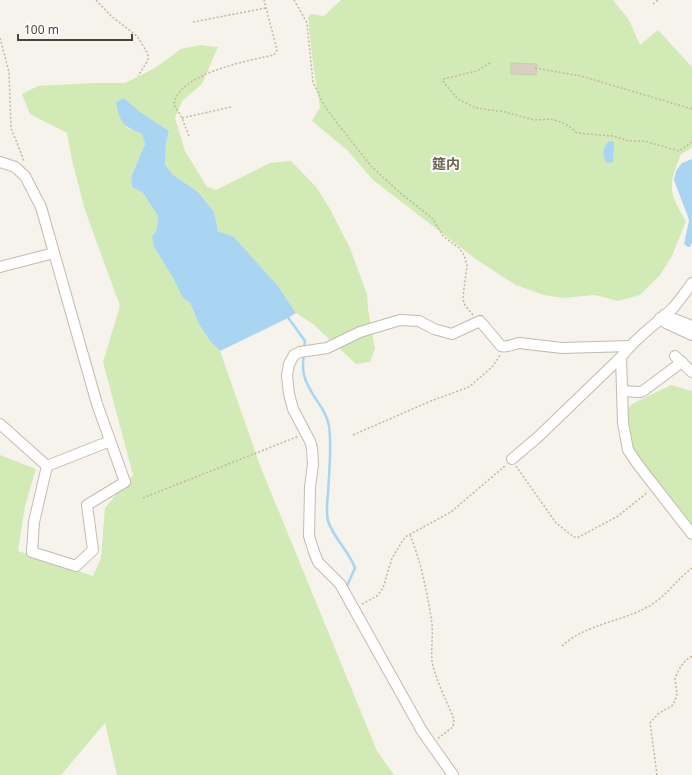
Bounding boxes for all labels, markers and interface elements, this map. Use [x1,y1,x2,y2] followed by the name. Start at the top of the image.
[18,16,132,42] scale bar
[24,21,59,38] text: 100 m
[432,154,460,173] district label: 筵内

